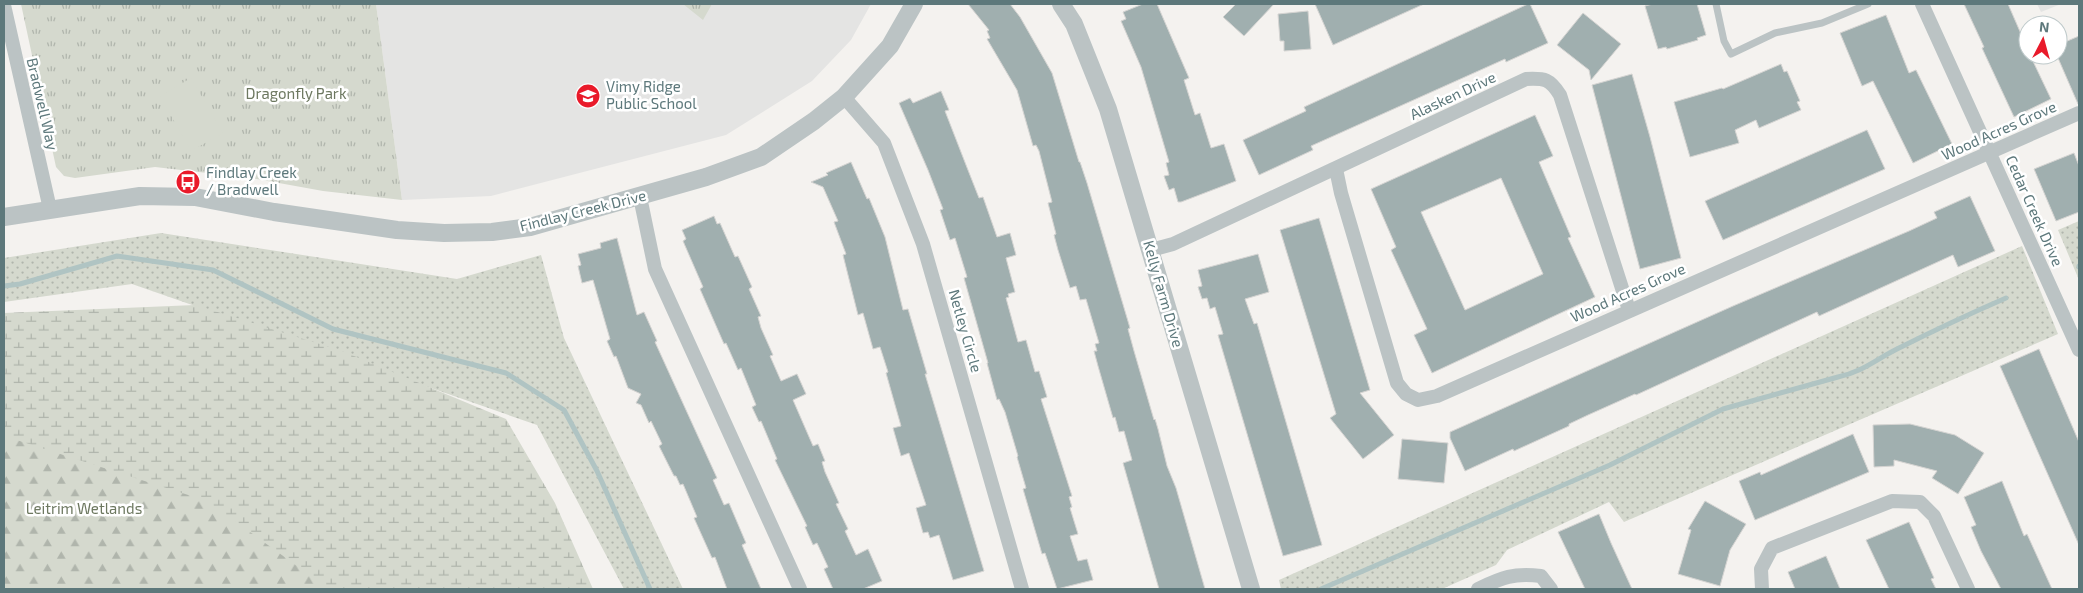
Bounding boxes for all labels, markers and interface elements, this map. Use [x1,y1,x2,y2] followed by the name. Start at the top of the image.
[2018,15,2068,65] north arrow
[2038,18,2050,36] text: N
[24,56,62,152] street label: Bradwell Way
[1407,67,1498,123] street label: Alasken Drive
[606,77,697,112] place label: Vimy Ridge Public School
[575,83,601,109] school or university icon: Vimy Ridge Public School
[245,84,347,102] park label: Dragonfly Park
[1938,97,2059,163] street label: Wood Acres Grove
[2002,152,2067,269] street label: Cedar Creek Drive
[206,163,297,198] place label: Findlay Creek / Bradwell
[175,169,201,195] bus stop icon: Findlay Creek / Bradwell
[518,186,648,234] street label: Findlay Creek Drive
[1140,238,1188,349] street label: Kelly Farm Drive
[1567,259,1688,325] street label: Wood Acres Grove
[945,287,986,374] street label: Netley Circle
[26,499,142,517] park label: Leitrim Wetlands

